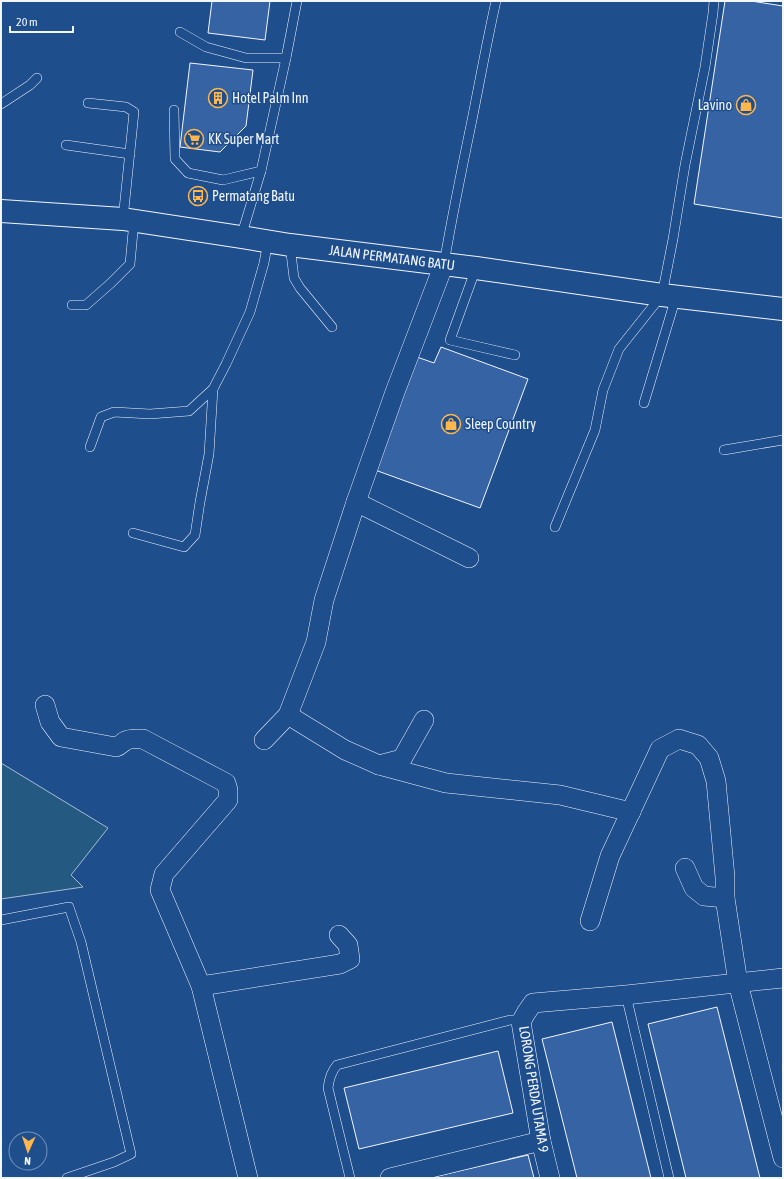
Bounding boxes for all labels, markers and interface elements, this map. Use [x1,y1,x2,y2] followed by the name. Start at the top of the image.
[10,8,73,34] scale bar
[16,15,38,29] text: 20 m
[207,87,229,109] building icon: Hotel Palm Inn
[232,90,309,106] place label: Hotel Palm Inn
[735,94,757,116] shop icon: Lavino
[698,97,732,113] place label: Lavino
[183,128,205,150] supermarket icon: KK Super Mart
[208,131,279,147] place label: KK Super Mart
[187,185,209,207] bus stop icon: Permatang Batu
[212,188,295,204] place label: Permatang Batu
[328,242,456,273] street label: JALAN PERMATANG BATU
[440,413,462,435] shop icon: Sleep Country
[465,416,536,432] place label: Sleep Country
[516,1025,552,1153] street label: LORONG PERDA UTAMA 9
[8,1131,48,1171] north arrow
[24,1155,31,1167] text: N

